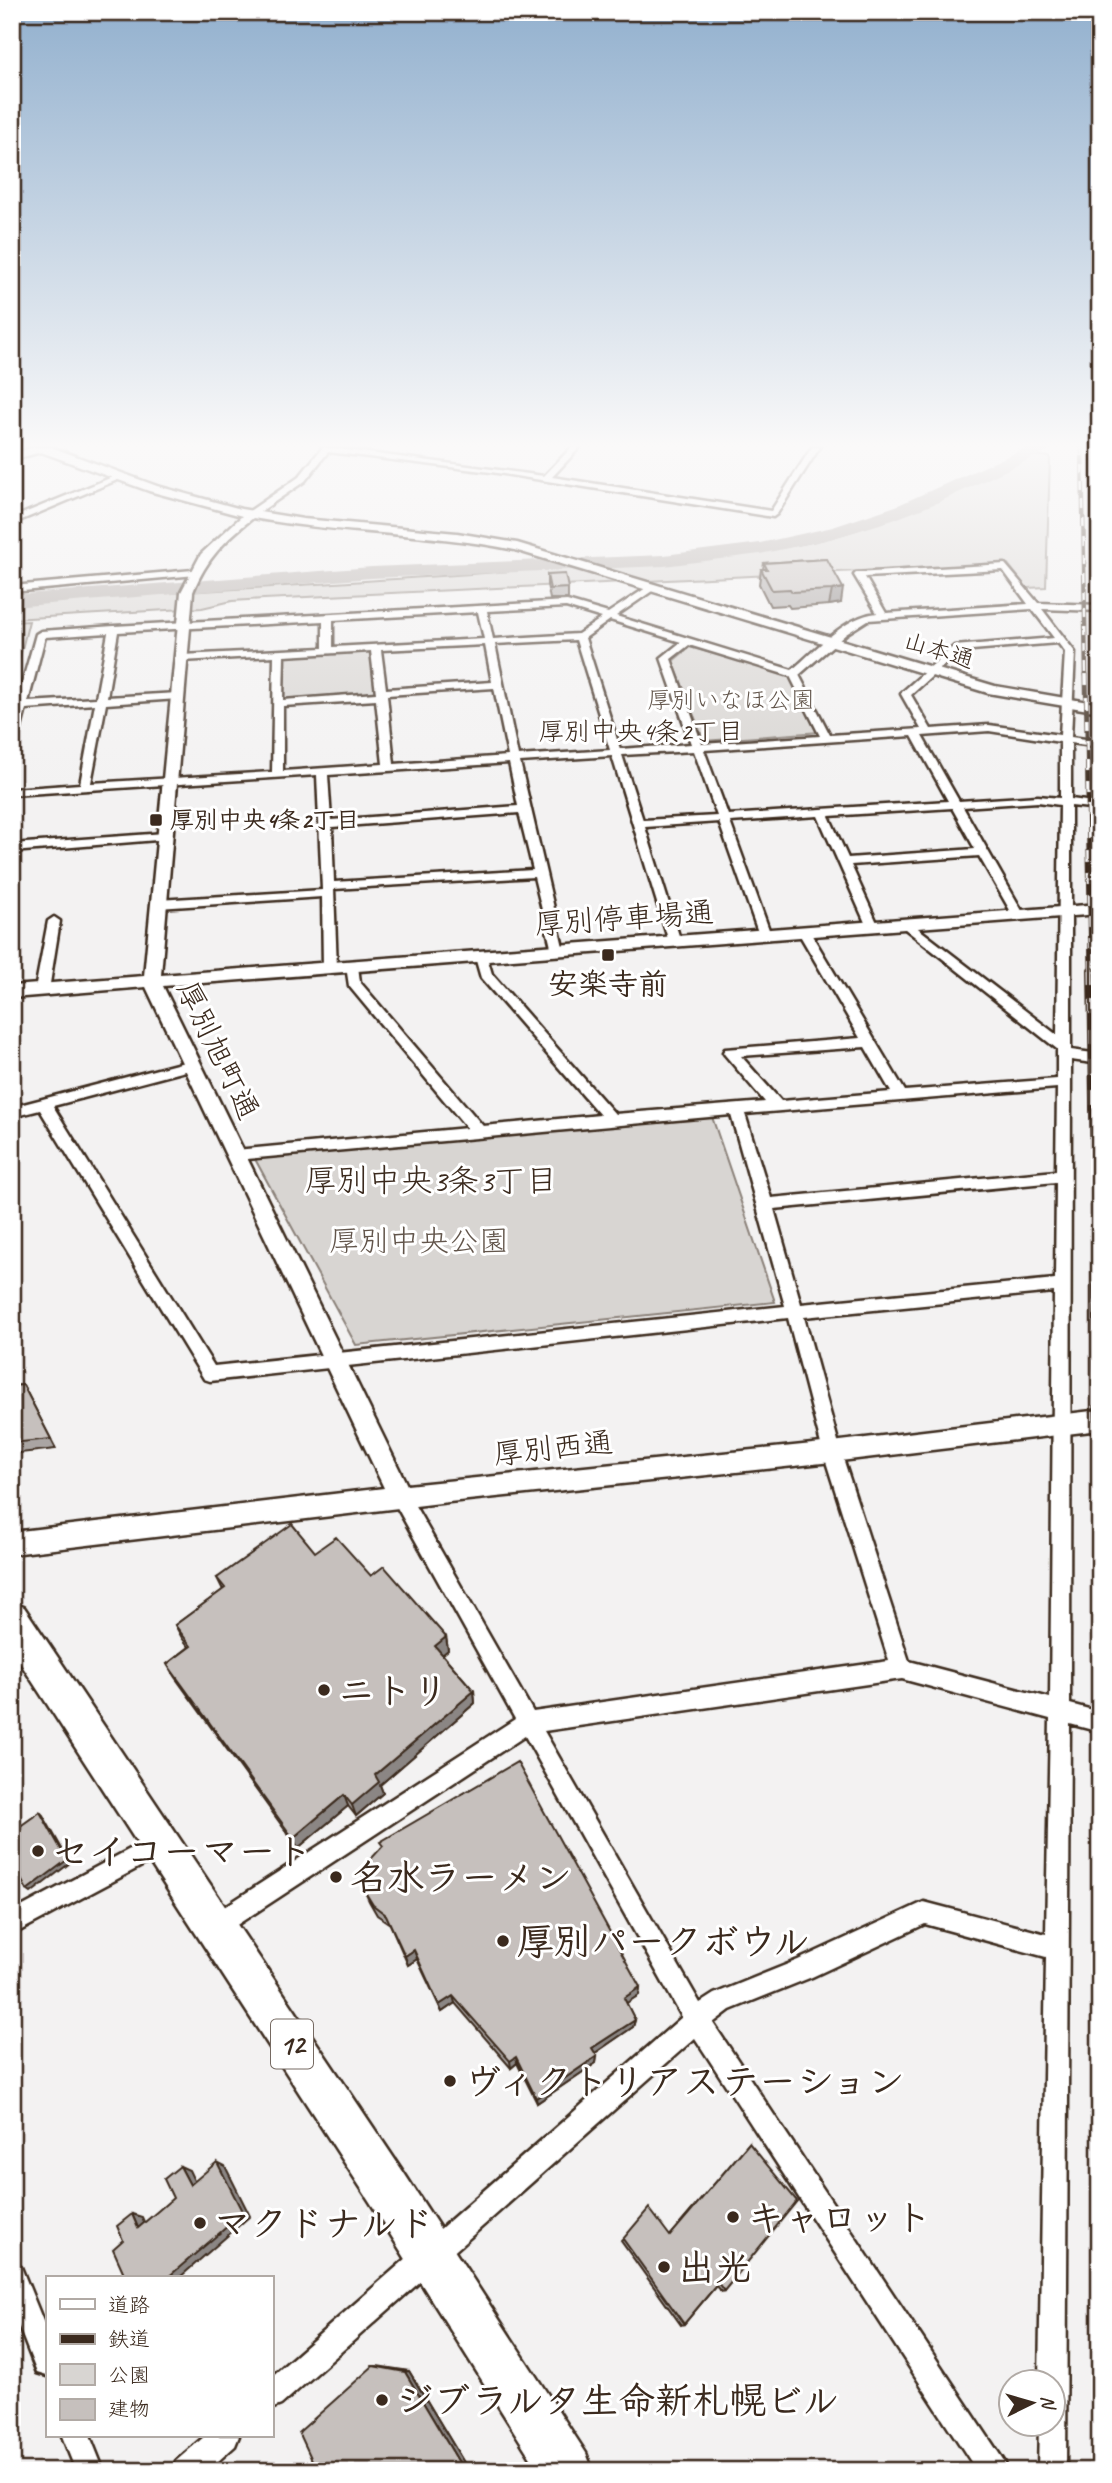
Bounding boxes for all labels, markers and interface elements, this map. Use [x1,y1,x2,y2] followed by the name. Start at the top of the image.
[900,625,978,675] street label: 山本通
[647,685,815,715] park label: 厚別いなほ公園
[538,715,744,748] district label: 厚別中央4条2丁目
[170,805,360,835] place label: 厚別中央4条2丁目
[148,812,164,828] marker: 厚別中央4条2丁目
[533,893,715,943] street label: 厚別停車場通
[600,947,616,963] marker: 安楽寺前
[548,965,668,1003] place label: 安楽寺前
[168,974,268,1126] street label: 厚別旭町通
[305,1160,557,1201] district label: 厚別中央3条3丁目
[329,1222,509,1260] park label: 厚別中央公園
[491,1423,615,1473] street label: 厚別西通
[338,1667,449,1714] place label: ニトリ
[316,1682,332,1698] marker: ニトリ
[52,1828,312,1875] place label: セイコーマート
[30,1843,46,1859] marker: セイコーマート
[350,1854,572,1901] place label: 名水ラーメン
[328,1869,344,1885] marker: 名水ラーメン
[517,1918,810,1965] place label: 厚別パークボウル
[495,1933,511,1949] marker: 厚別パークボウル
[271,2020,313,2068] road number: 12
[464,2058,905,2105] place label: ヴィクトリアステーション
[442,2073,458,2089] marker: ヴィクトリアステーション
[747,2194,932,2241] place label: キャロット
[214,2200,435,2247] place label: マクドナルド
[725,2209,741,2225] marker: キャロット
[192,2215,208,2231] marker: マクドナルド
[678,2244,752,2291] place label: 出光
[656,2259,672,2275] marker: 出光
[46,2276,273,2438] legend
[108,2292,150,2318] text: 道路
[108,2326,150,2352] text: 鉄道
[108,2362,150,2388] text: 公園
[996,2368,1066,2438] north arrow
[396,2377,839,2424] place label: ジブラルタ生命新札幌ビル
[374,2392,390,2408] marker: ジブラルタ生命新札幌ビル
[1035,2395,1061,2412] text: N
[108,2396,150,2422] text: 建物

